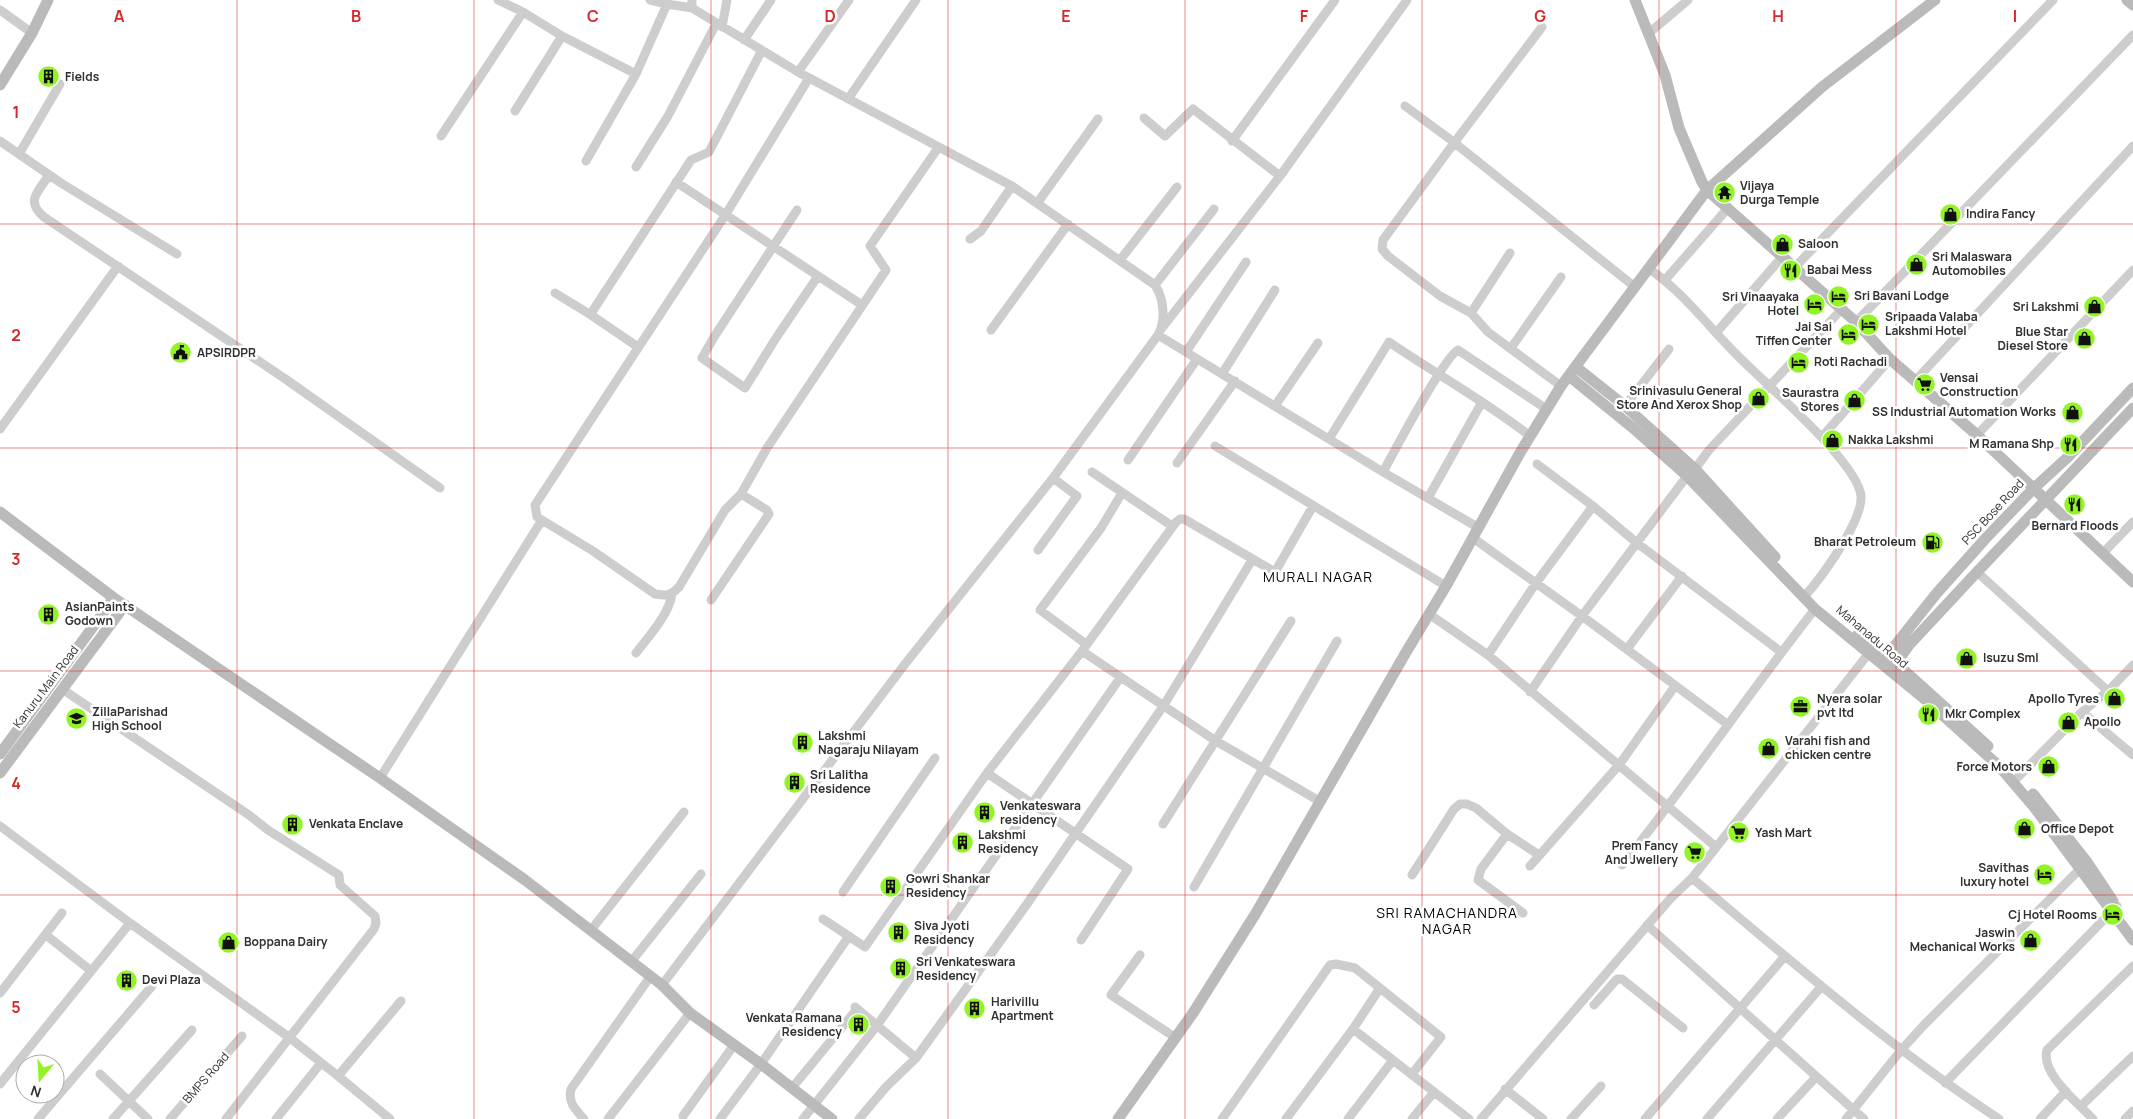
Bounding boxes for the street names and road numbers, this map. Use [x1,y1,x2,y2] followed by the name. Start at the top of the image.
[1958,475,2028,548] street label: PSC Bose Road
[1833,601,1912,672] street label: Mahanadu Road
[9,642,82,732] street label: Kanuru Main Road
[179,1048,233,1107] street label: BMPS Road

